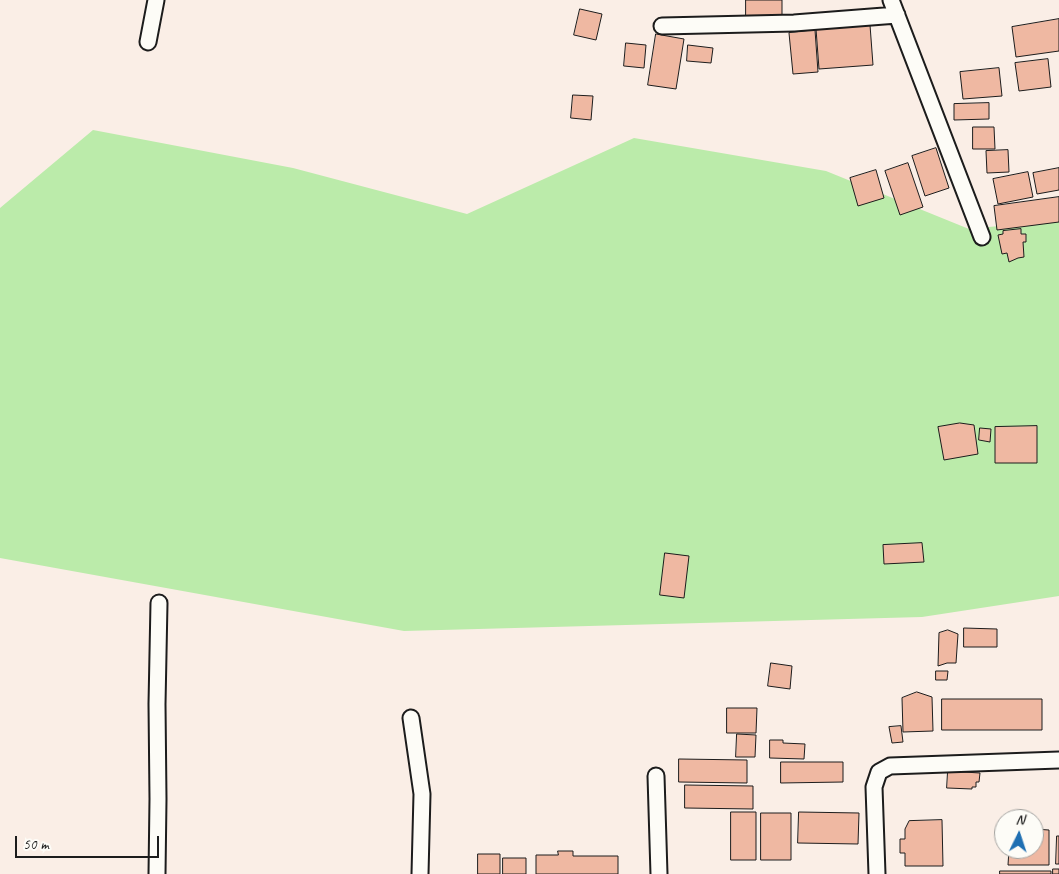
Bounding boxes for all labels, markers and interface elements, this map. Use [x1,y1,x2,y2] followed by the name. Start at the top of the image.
[994,809,1044,859] north arrow
[1015,811,1025,828] text: N
[18,826,161,858] scale bar
[23,835,49,854] text: 50 m

